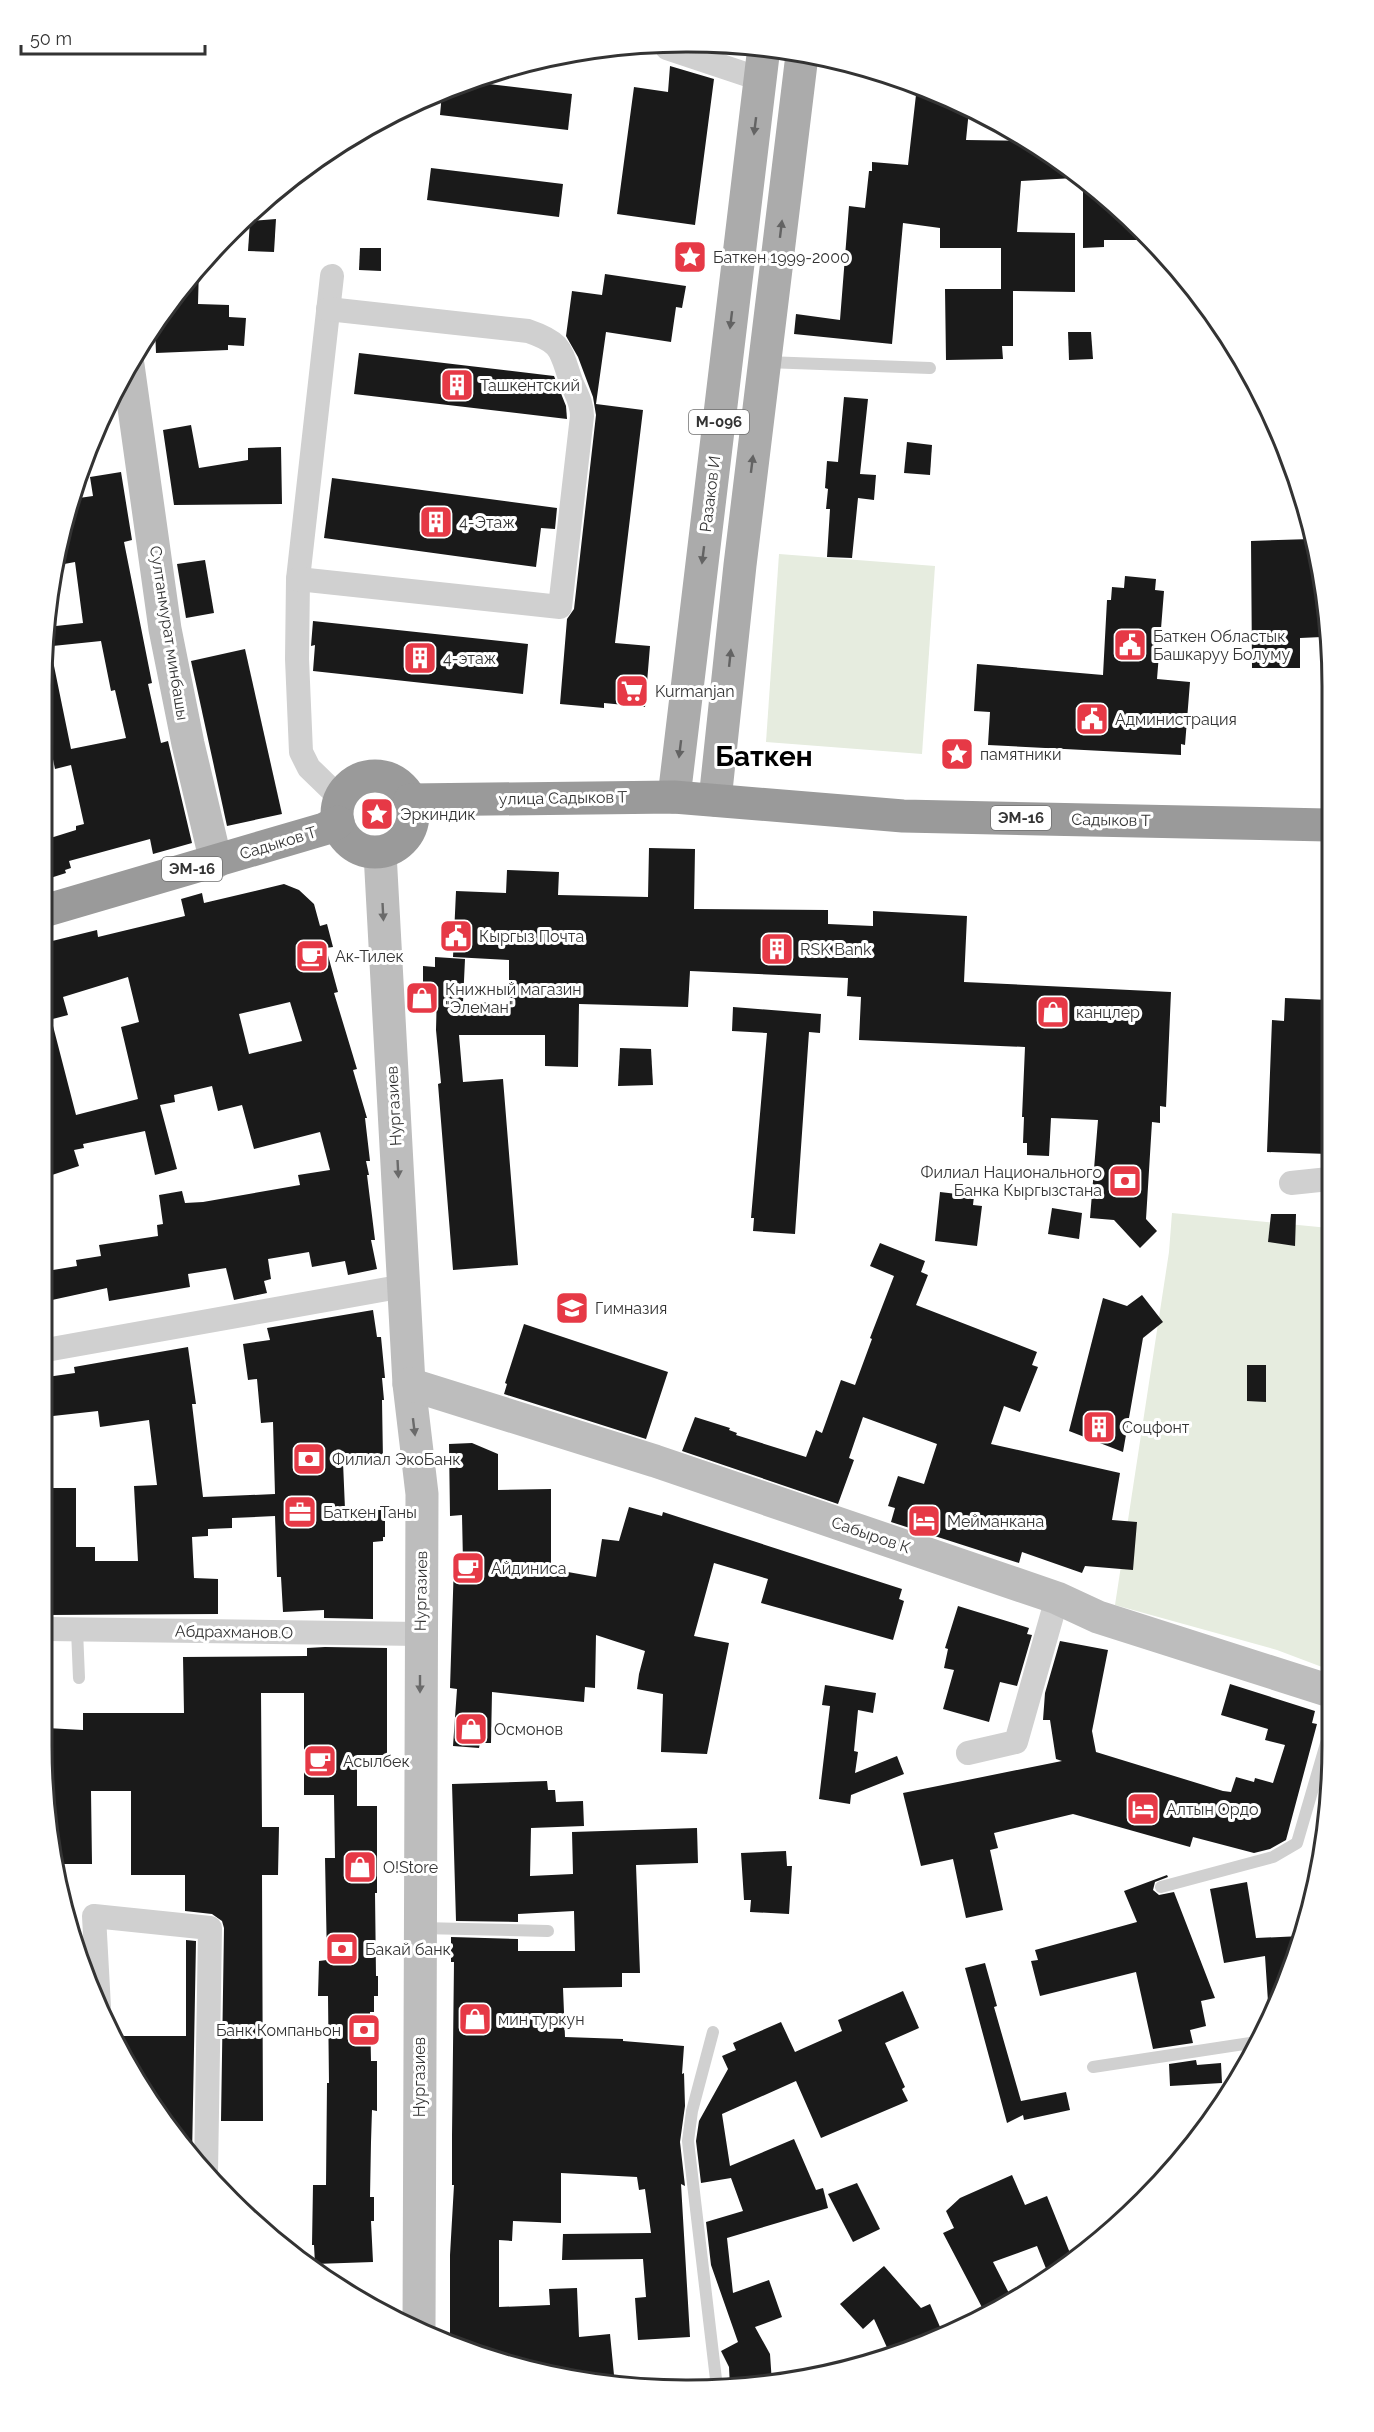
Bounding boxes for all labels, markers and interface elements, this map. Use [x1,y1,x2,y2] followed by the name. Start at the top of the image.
[21,18,206,56] scale bar
[30,28,72,49] text: 50 m
[750,117,759,136] one-way arrow
[776,219,786,238] one-way arrow
[672,239,708,275] place icon: Баткен 1999-2000
[713,248,850,267] place label: Баткен 1999-2000
[727,310,736,329] one-way arrow
[439,367,475,403] building icon: Ташкентский
[480,376,580,395] place label: Ташкентский
[689,410,749,434] road number: М-096
[696,455,724,533] street label: Разаков И
[748,455,757,474] one-way arrow
[418,504,454,540] building icon: 4-Этаж
[459,513,515,532] place label: 4-Этаж
[146,544,192,722] street label: Султанмурат минбашы
[698,546,708,565] one-way arrow
[1112,627,1148,663] public building icon: Баткен Областык Башкаруу Болуму
[1153,627,1290,664] place label: Баткен Областык Башкаруу Болуму
[402,640,438,676] building icon: 4-этаж
[725,648,735,667] one-way arrow
[443,649,497,668] place label: 4-этаж
[614,673,650,709] supermarket icon: Kurmanjan
[655,682,735,701] place label: Kurmanjan
[1074,701,1110,737] public building icon: Администрация
[1115,710,1237,729] place label: Администрация
[939,736,975,772] place icon: памятники
[675,739,684,758] one-way arrow
[715,740,813,773] district label: Баткен
[980,745,1062,764] place label: памятники
[499,787,628,809] street label: улица Садыков Т
[359,796,395,832] place icon: Эркиндик
[400,805,476,824] place label: Эркиндик
[991,806,1051,830] road number: ЭМ-16
[1071,810,1151,830] street label: Садыков Т
[237,822,319,864] street label: Садыков Т
[162,857,222,881] road number: ЭМ-16
[379,902,388,921] one-way arrow
[438,918,474,954] public building icon: Кыргыз Почта
[479,927,584,946] place label: Кыргыз Почта
[759,931,795,967] building icon: RSK Bank
[294,938,330,974] cafe icon: Ак-Тилек
[800,940,872,959] place label: RSK Bank
[335,947,404,966] place label: Ак-Тилек
[404,980,440,1016] shop icon: Книжный магазин "Элеман"
[445,980,582,1017] place label: Книжный магазин "Элеман"
[1035,994,1071,1030] shop icon: канцлер
[1076,1003,1140,1022] place label: канцлер
[382,1065,406,1147] street label: Нургазиев
[393,1160,402,1179] one-way arrow
[921,1163,1102,1200] place label: Филиал Национального Банка Кыргызстана
[1107,1163,1143,1199] bank icon: Филиал Национального Банка Кыргызстана
[554,1290,590,1326] school or university icon: Гимназия
[595,1299,667,1318] place label: Гимназия
[1081,1409,1117,1445] building icon: Соцфонт
[409,1417,419,1436] one-way arrow
[1122,1418,1190,1437] place label: Соцфонт
[291,1441,327,1477] bank icon: Филиал ЭкоБанк
[332,1450,461,1469] place label: Филиал ЭкоБанк
[282,1494,318,1530] office icon: Баткен Таны
[323,1503,417,1522] place label: Баткен Таны
[906,1503,942,1539] hotel icon: Мейманкана
[947,1512,1044,1531] place label: Мейманкана
[829,1513,913,1557] street label: Сабыров К
[450,1550,486,1586] cafe icon: Айдиниса
[411,1551,431,1631] street label: Нургазиев
[491,1559,566,1578] place label: Айдиниса
[175,1621,293,1643] street label: Абдрахманов.О
[415,1675,425,1694] one-way arrow
[453,1711,489,1747] shop icon: Осмонов
[494,1720,563,1739] place label: Осмонов
[302,1743,338,1779] cafe icon: Асылбек
[343,1752,410,1771] place label: Асылбек
[1125,1791,1161,1827] hotel icon: Алтын Ордо
[1166,1800,1258,1819] place label: Алтын Ордо
[342,1849,378,1885] shop icon: O!Store
[383,1858,438,1877] place label: O!Store
[324,1931,360,1967] bank icon: Бакай банк
[365,1940,451,1959] place label: Бакай банк
[457,2001,493,2037] shop icon: мин туркун
[498,2010,585,2029] place label: мин туркун
[346,2012,382,2048] bank icon: Банк Компаньон
[216,2021,341,2040] place label: Банк Компаньон
[410,2037,429,2117] street label: Нургазиев

